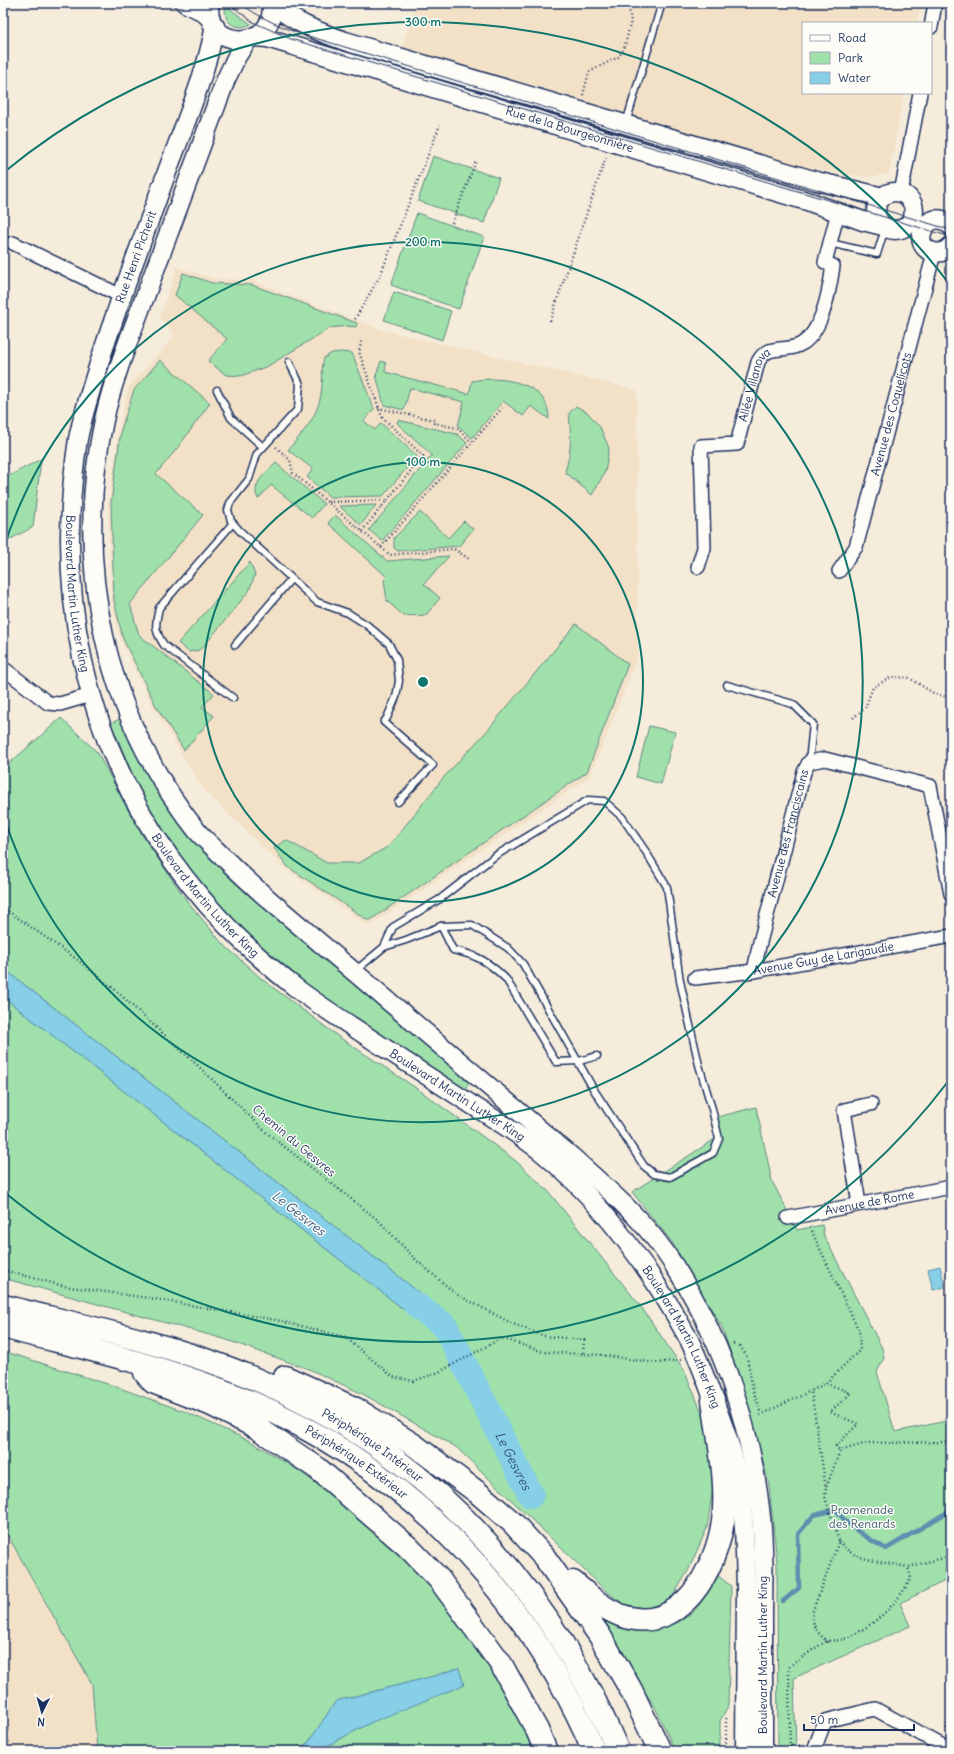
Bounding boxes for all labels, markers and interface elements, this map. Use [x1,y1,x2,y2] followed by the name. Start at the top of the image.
[405,14,441,29] text: 300 m
[802,22,932,94] legend
[838,30,866,45] text: Road
[838,50,863,65] text: Park
[838,70,871,85] text: Water
[504,102,635,155] street label: Rue de la Bourgeonnière
[112,209,159,305] street label: Rue Henri Picherit
[405,234,441,249] text: 200 m
[735,344,773,423] street label: Allée Villanova
[867,351,914,477] street label: Avenue des Coquelicots
[406,454,440,469] text: 100 m
[63,515,93,674] street label: Boulevard Martin Luther King
[416,675,430,689] centre of rings
[764,766,812,899] street label: Avenue des Franciscains
[149,830,262,960] street label: Boulevard Martin Luther King
[752,938,895,978] street label: Avenue Guy de Larigaudie
[387,1045,528,1144] street label: Boulevard Martin Luther King
[250,1101,339,1180] street label: Chemin du Gesvres
[823,1186,915,1218] street label: Avenue de Rome
[269,1187,330,1240] water label: Le Gesvres
[639,1263,724,1410] street label: Boulevard Martin Luther King
[319,1405,427,1485] street label: Périphérique Intérieur
[303,1422,411,1502] street label: Périphérique Extérieur
[491,1429,536,1494] water label: Le Gesvres
[829,1502,895,1531] park label: Promenade des Renards
[755,1576,770,1734] street label: Boulevard Martin Luther King
[22,1692,62,1732] north arrow
[804,1706,914,1732] scale bar
[810,1712,839,1727] text: 50 m
[37,1715,46,1729] text: N

